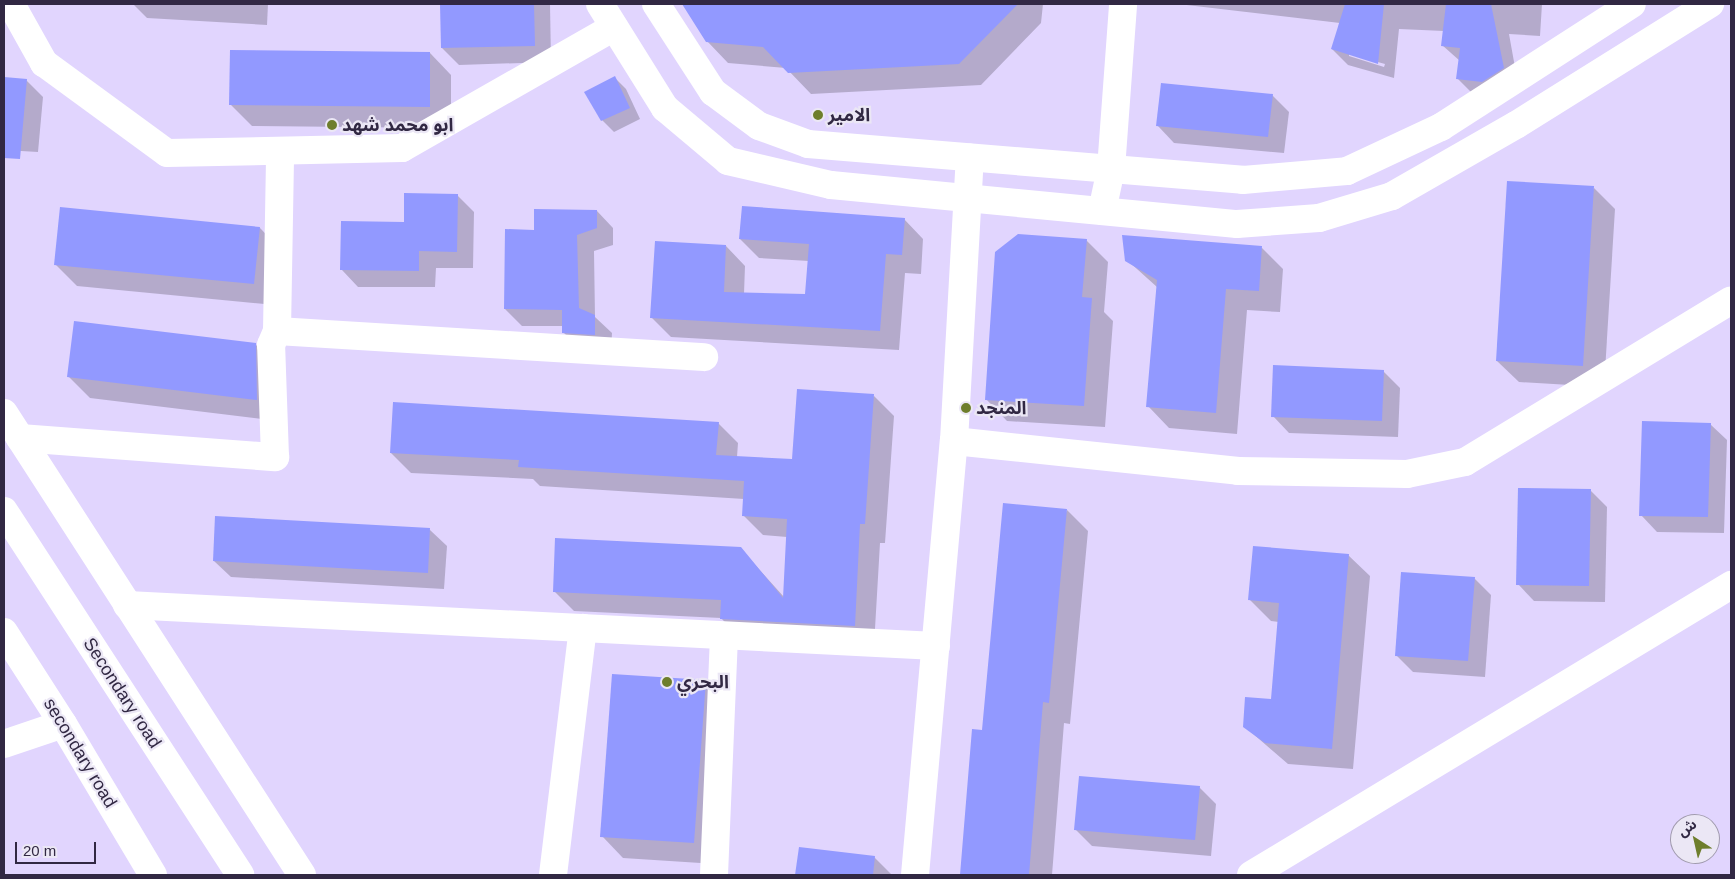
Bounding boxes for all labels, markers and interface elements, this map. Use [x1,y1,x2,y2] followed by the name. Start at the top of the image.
[828,104,870,126] place label: الامير
[812,109,824,121] marker: الامير
[342,114,453,136] place label: ابو محمد شهد
[326,119,338,131] marker: ابو محمد شهد
[976,397,1026,419] place label: المنجد
[960,402,972,414] marker: المنجد
[78,634,166,752] street label: Secondary road
[677,671,729,693] place label: البحري
[661,676,673,688] marker: البحري
[39,694,121,812] street label: secondary road
[1670,814,1720,864] north arrow
[1675,815,1699,840] text: ش
[18,832,99,864] scale bar
[23,842,56,859] text: 20 m

